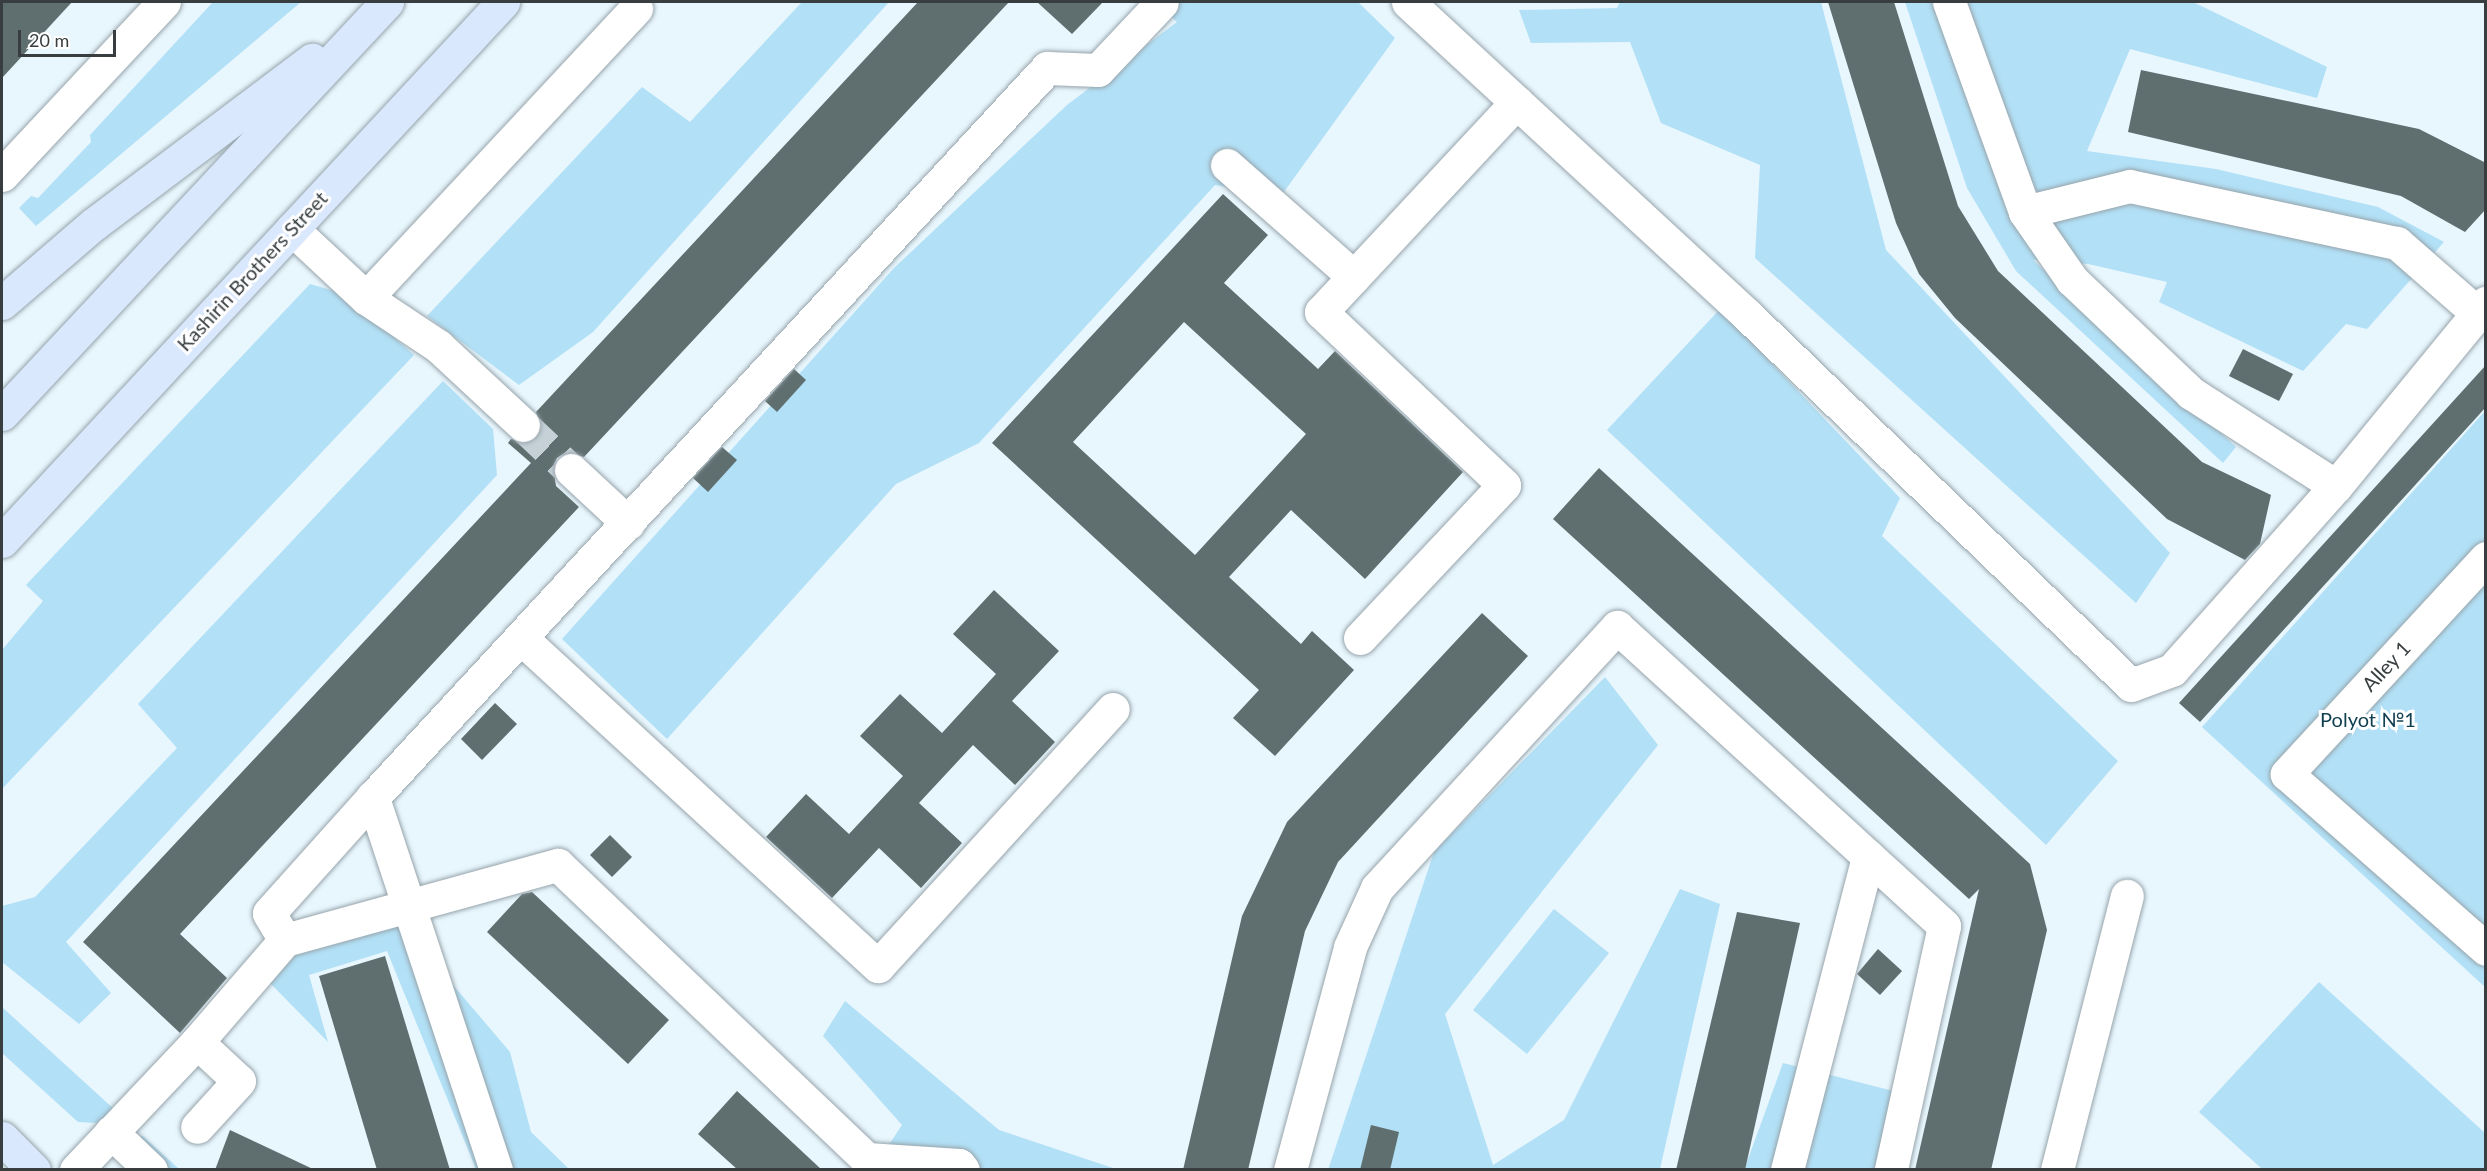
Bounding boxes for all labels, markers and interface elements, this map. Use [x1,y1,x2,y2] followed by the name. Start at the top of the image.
[21,18,118,56] scale bar
[29,29,69,51] text: 20 m
[172,186,332,356] street label: Kashirin Brothers Street
[2357,636,2415,696] street label: Alley 1
[2320,707,2416,731] park label: Polyot №1

